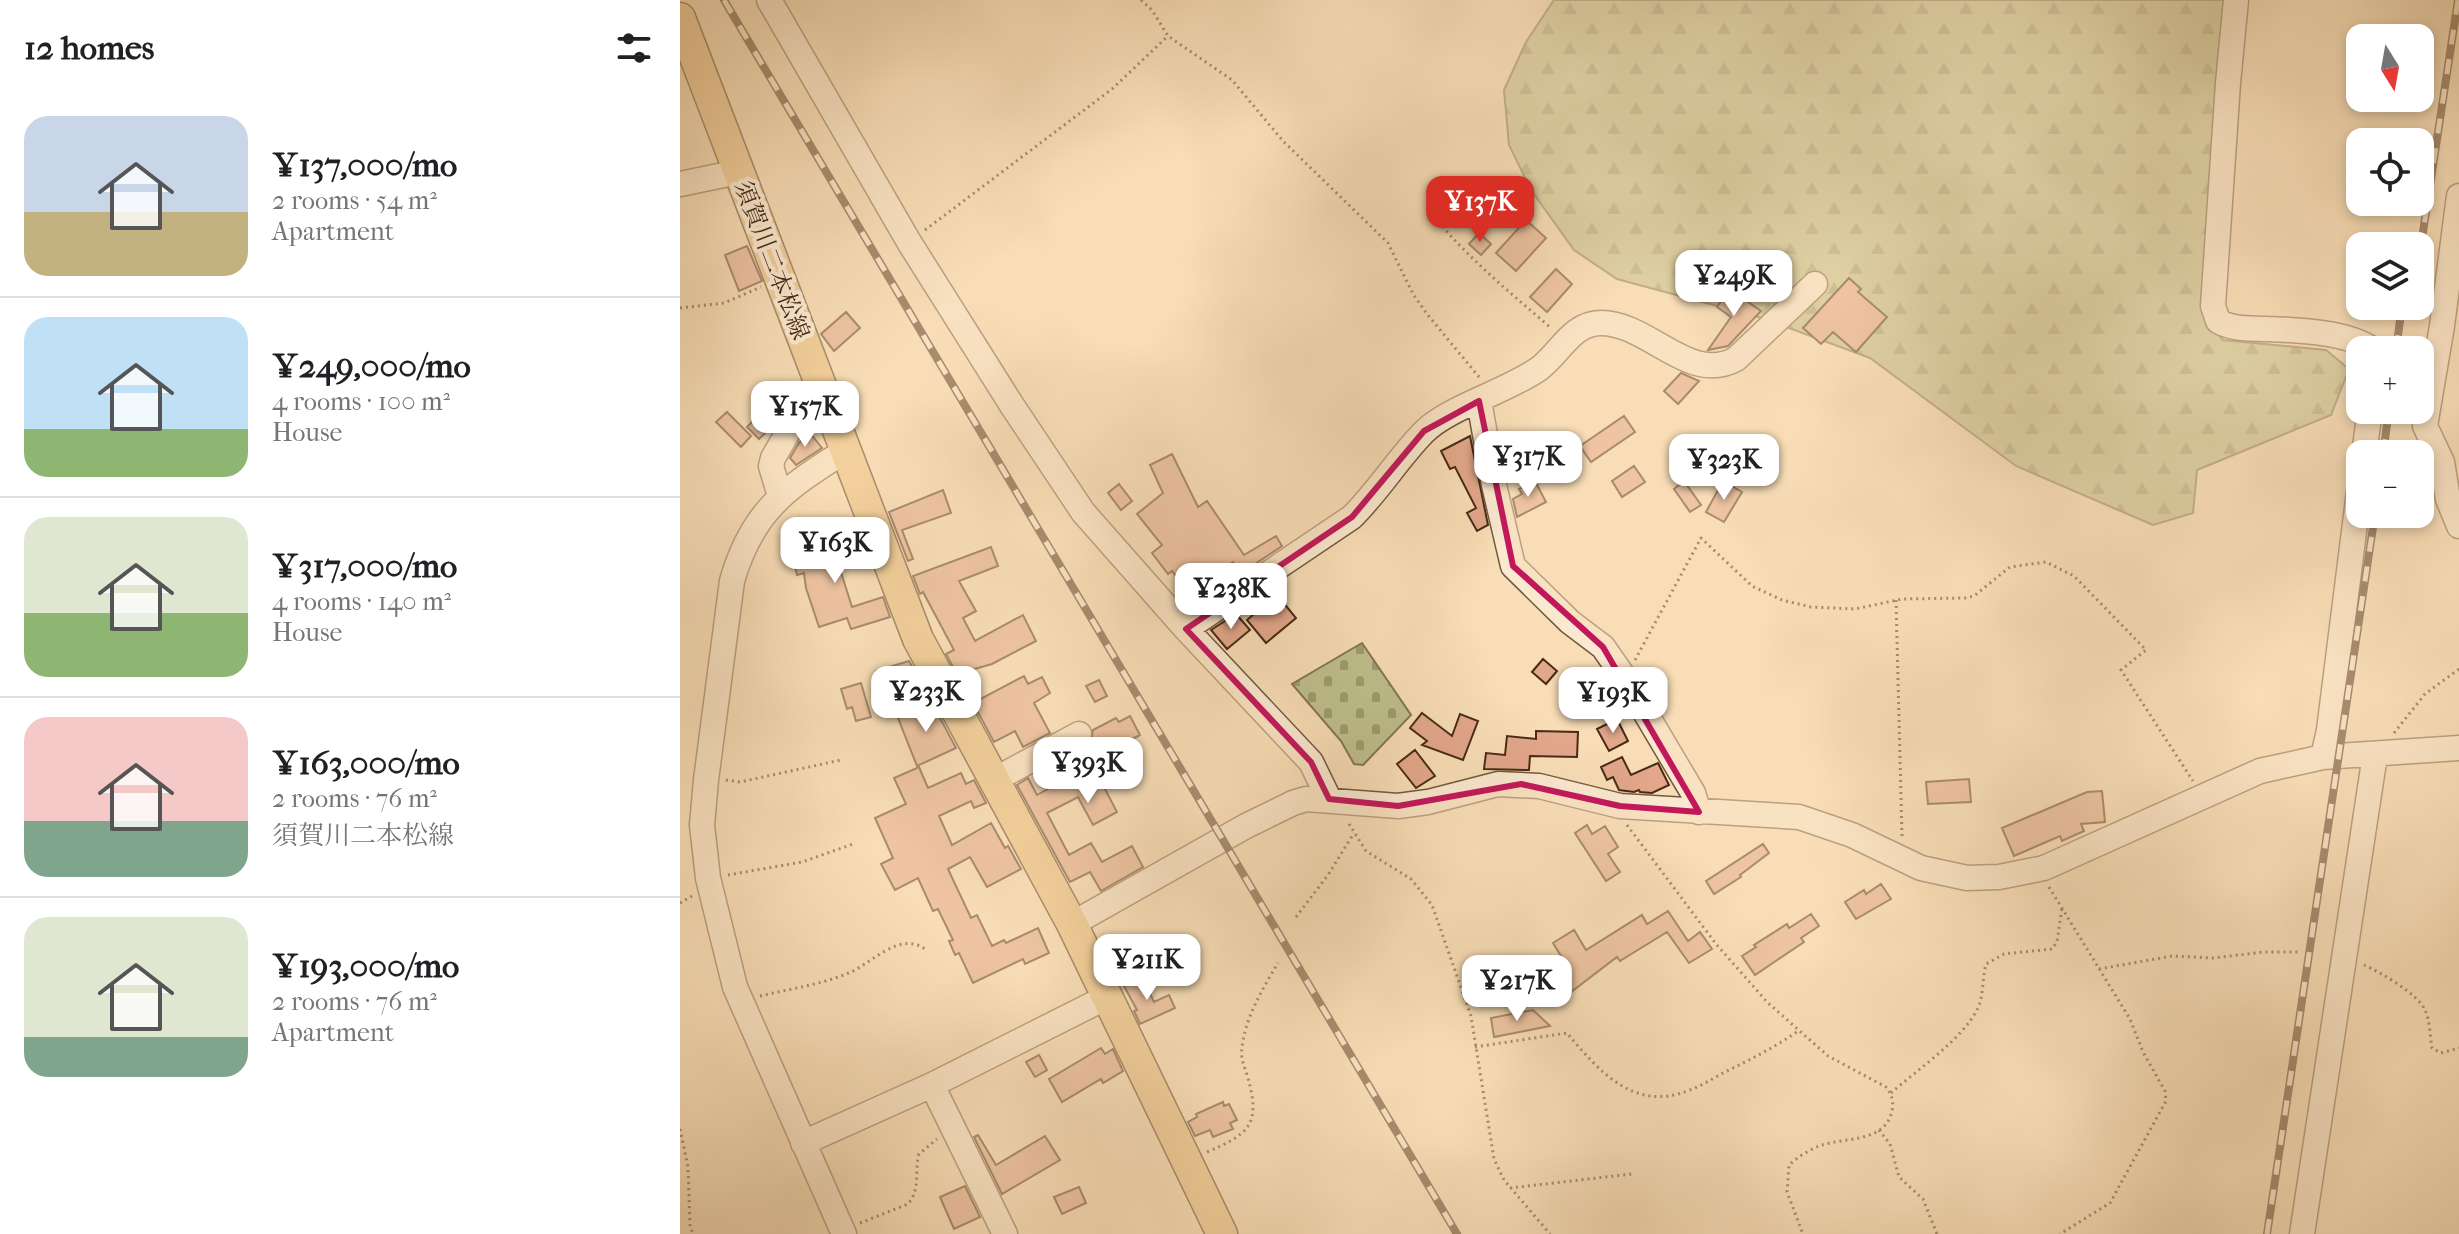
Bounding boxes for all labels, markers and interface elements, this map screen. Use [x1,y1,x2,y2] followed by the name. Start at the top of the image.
[2346,24,2434,112] north arrow
[2346,24,2434,528] map controls
[612,26,656,70] icon: filters
[24,28,154,68] text: 12 homes
[2346,128,2434,216] button: locate
[272,145,457,185] text: ¥137,000/mo
[88,148,184,244] icon: home
[1424,176,1536,244] pin: ¥137K
[729,177,815,343] street label: 須賀川二本松線
[272,185,437,216] text: 2 rooms · 54 m²
[1444,186,1516,217] text: ¥137K
[272,216,394,247] text: Apartment
[2346,232,2434,320] button: layers
[1678,250,1790,318] pin: ¥249K
[1693,260,1775,291] text: ¥249K
[2346,336,2434,424] button: +
[272,346,471,386] text: ¥249,000/mo
[88,349,184,445] icon: home
[749,381,861,449] pin: ¥157K
[272,386,450,417] text: 4 rooms · 100 m²
[769,391,841,422] text: ¥157K
[272,417,342,448] text: House
[1472,431,1584,499] pin: ¥317K
[1668,434,1780,502] pin: ¥323K
[2346,440,2434,528] button: −
[1492,441,1564,472] text: ¥317K
[1687,444,1761,475] text: ¥323K
[779,517,891,585] pin: ¥163K
[798,527,872,558] text: ¥163K
[272,546,457,586] text: ¥317,000/mo
[88,549,184,645] icon: home
[1175,563,1287,631] pin: ¥238K
[1193,573,1269,604] text: ¥238K
[272,586,451,617] text: 4 rooms · 140 m²
[272,617,342,648] text: House
[870,666,982,734] pin: ¥233K
[1557,667,1669,735] pin: ¥193K
[889,676,963,707] text: ¥233K
[1577,677,1649,708] text: ¥193K
[1032,737,1144,805] pin: ¥393K
[272,743,460,783] text: ¥163,000/mo
[1051,747,1125,778] text: ¥393K
[88,749,184,845] icon: home
[272,783,437,814] text: 2 rooms · 76 m²
[272,820,454,851] text: 須賀川二本松線
[1091,934,1203,1002] pin: ¥211K
[1111,944,1183,975] text: ¥211K
[272,946,459,986] text: ¥193,000/mo
[88,949,184,1045] icon: home
[1461,955,1573,1023] pin: ¥217K
[1480,965,1554,996] text: ¥217K
[272,986,437,1017] text: 2 rooms · 76 m²
[272,1017,394,1048] text: Apartment

